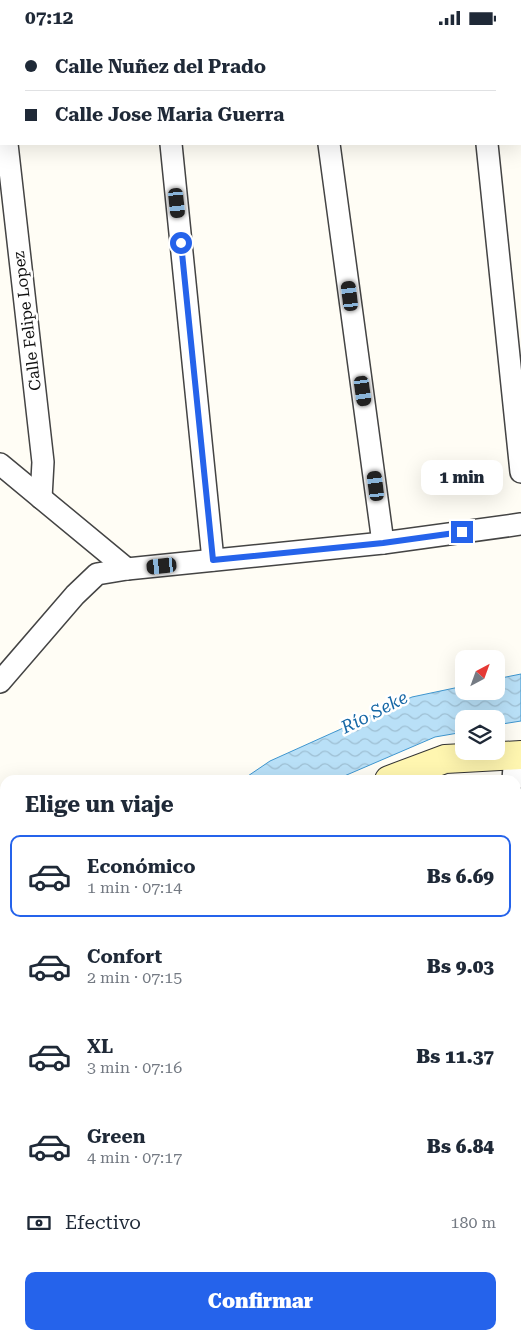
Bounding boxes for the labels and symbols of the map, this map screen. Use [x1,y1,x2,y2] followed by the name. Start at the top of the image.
[167,187,186,219] car
[170,232,192,254] route start
[9,250,45,392] street label: Calle Felipe Lopez
[340,280,359,312] car
[353,375,372,407] car
[421,459,503,495] callout: 1 min
[366,470,385,502] car
[451,521,473,543] route end
[146,557,177,575] car
[455,650,505,700] north arrow
[336,686,411,738] water label: Río Seke

